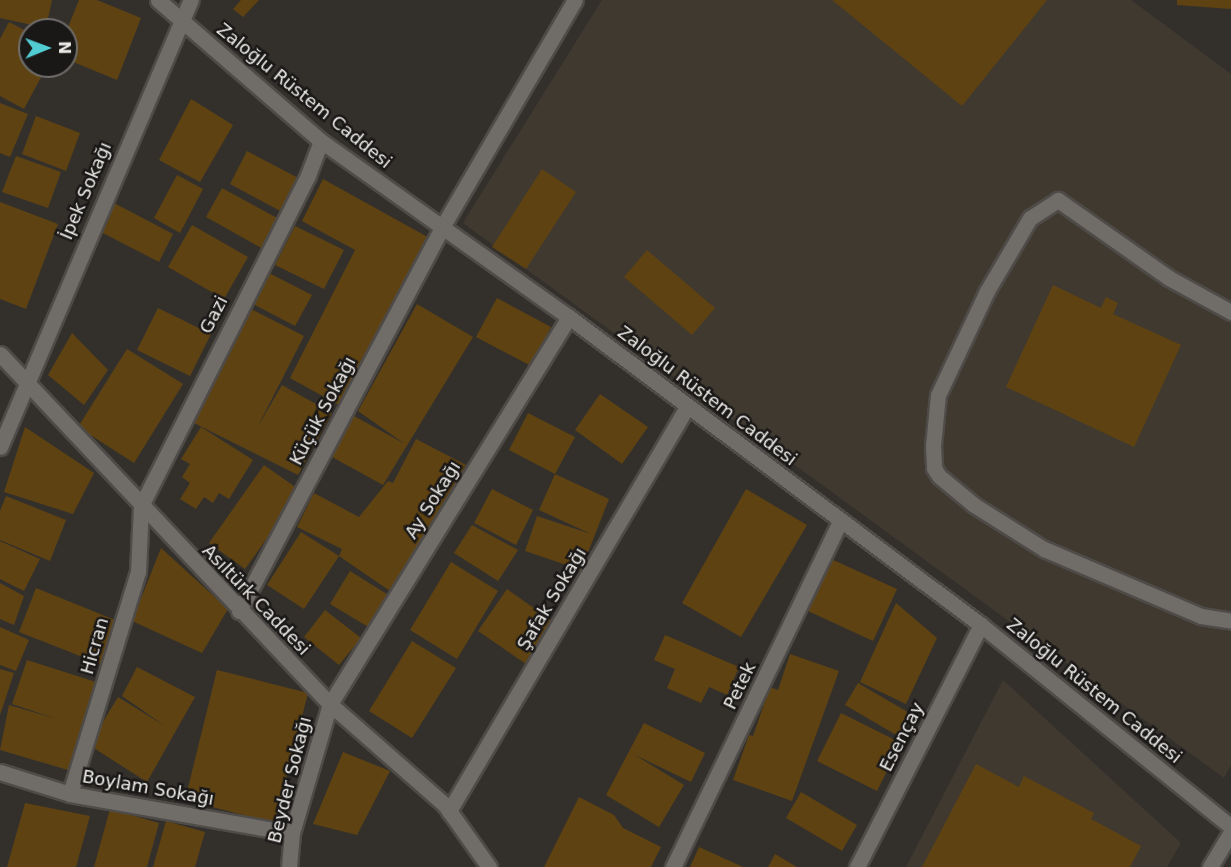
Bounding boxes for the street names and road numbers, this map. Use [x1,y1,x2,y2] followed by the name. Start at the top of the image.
[212,19,396,173] street label: Zaloğlu Rüstem Caddesi
[56,139,116,243] street label: İpek Sokağı
[195,293,233,337] street label: Gazi
[613,322,801,470] street label: Zaloğlu Rüstem Caddesi
[285,353,361,469] street label: Küçük Sokağı
[401,457,465,543] street label: Ay Sokağı
[198,540,314,660] street label: Asıltürk Caddesi
[513,544,591,654] street label: Şafak Sokağı
[1002,614,1186,768] street label: Zaloğlu Rüstem Caddesi
[77,615,113,677] street label: Hicran
[719,659,761,713] street label: Petek
[875,699,929,775] street label: Esençay
[264,714,316,846] street label: Beyder Sokağı
[80,766,216,810] street label: Boylam Sokağı

